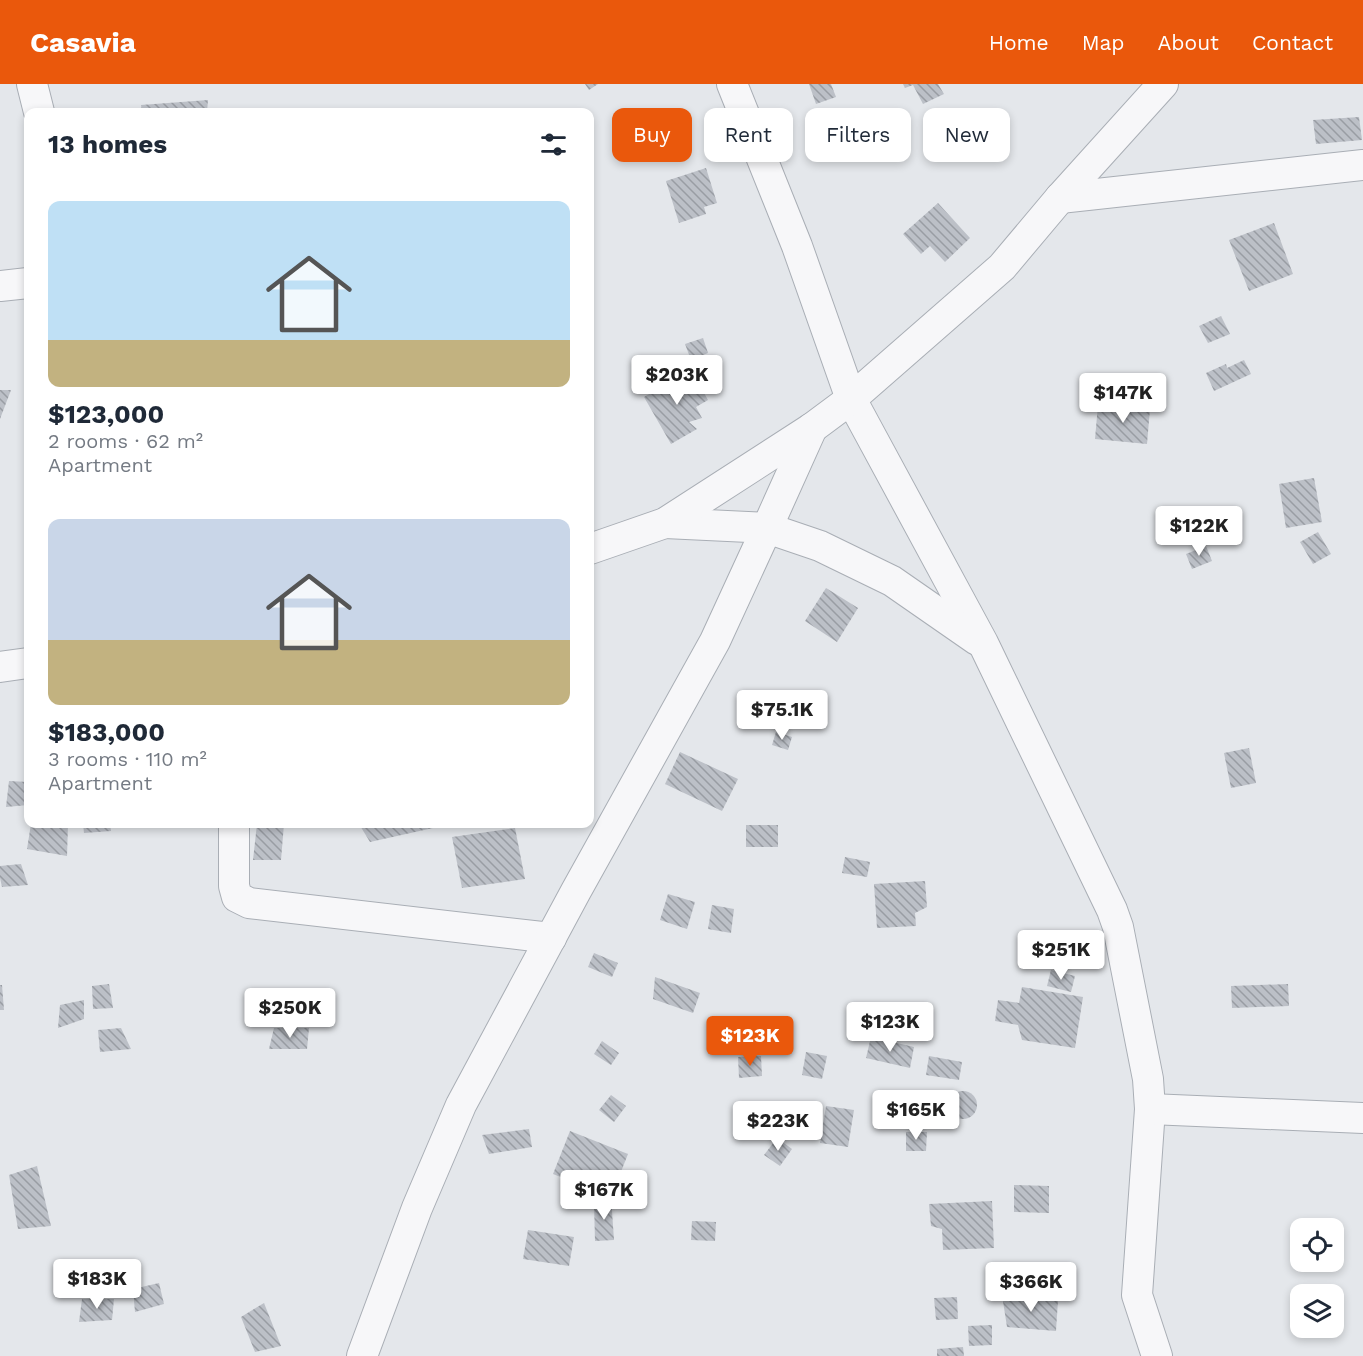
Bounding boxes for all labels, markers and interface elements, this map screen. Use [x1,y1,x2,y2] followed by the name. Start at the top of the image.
[30,26,136,59] text: Casavia
[989,30,1049,55] text: Home
[1082,30,1125,55] text: Map
[1158,30,1219,55] text: About
[1252,30,1333,55] text: Contact
[612,108,692,162] chip: Buy
[704,108,793,162] chip: Rent
[805,108,911,162] chip: Filters
[923,108,1010,162] chip: New
[537,128,570,161] icon: filters
[48,129,167,159] text: 13 homes
[255,240,363,348] icon: home
[635,355,719,406] pin: $203K
[645,362,709,386] text: $203K
[1081,373,1165,424] pin: $147K
[1093,380,1153,404] text: $147K
[48,399,164,429] text: $123,000
[48,429,203,453] text: 2 rooms · 62 m²
[48,453,152,477] text: Apartment
[1157,506,1241,557] pin: $122K
[1169,513,1229,537] text: $122K
[255,558,363,666] icon: home
[733,690,831,741] pin: $75.1K
[751,697,813,721] text: $75.1K
[48,717,165,747] text: $183,000
[48,747,207,771] text: 3 rooms · 110 m²
[48,771,152,795] text: Apartment
[1019,930,1103,981] pin: $251K
[1032,937,1090,961] text: $251K
[248,988,332,1039] pin: $250K
[258,995,322,1019] text: $250K
[848,1002,932,1053] pin: $123K
[860,1009,920,1033] text: $123K
[708,1016,792,1067] pin: $123K
[720,1023,780,1047] text: $123K
[874,1090,958,1141] pin: $165K
[886,1097,946,1121] text: $165K
[736,1101,820,1152] pin: $223K
[747,1108,809,1132] text: $223K
[562,1170,646,1221] pin: $167K
[574,1177,634,1201] text: $167K
[1290,1218,1344,1338] map controls
[1290,1218,1344,1272] button: locate
[55,1259,139,1310] pin: $183K
[989,1262,1073,1313] pin: $366K
[67,1266,127,1290] text: $183K
[999,1269,1063,1293] text: $366K
[1290,1284,1344,1338] button: layers

